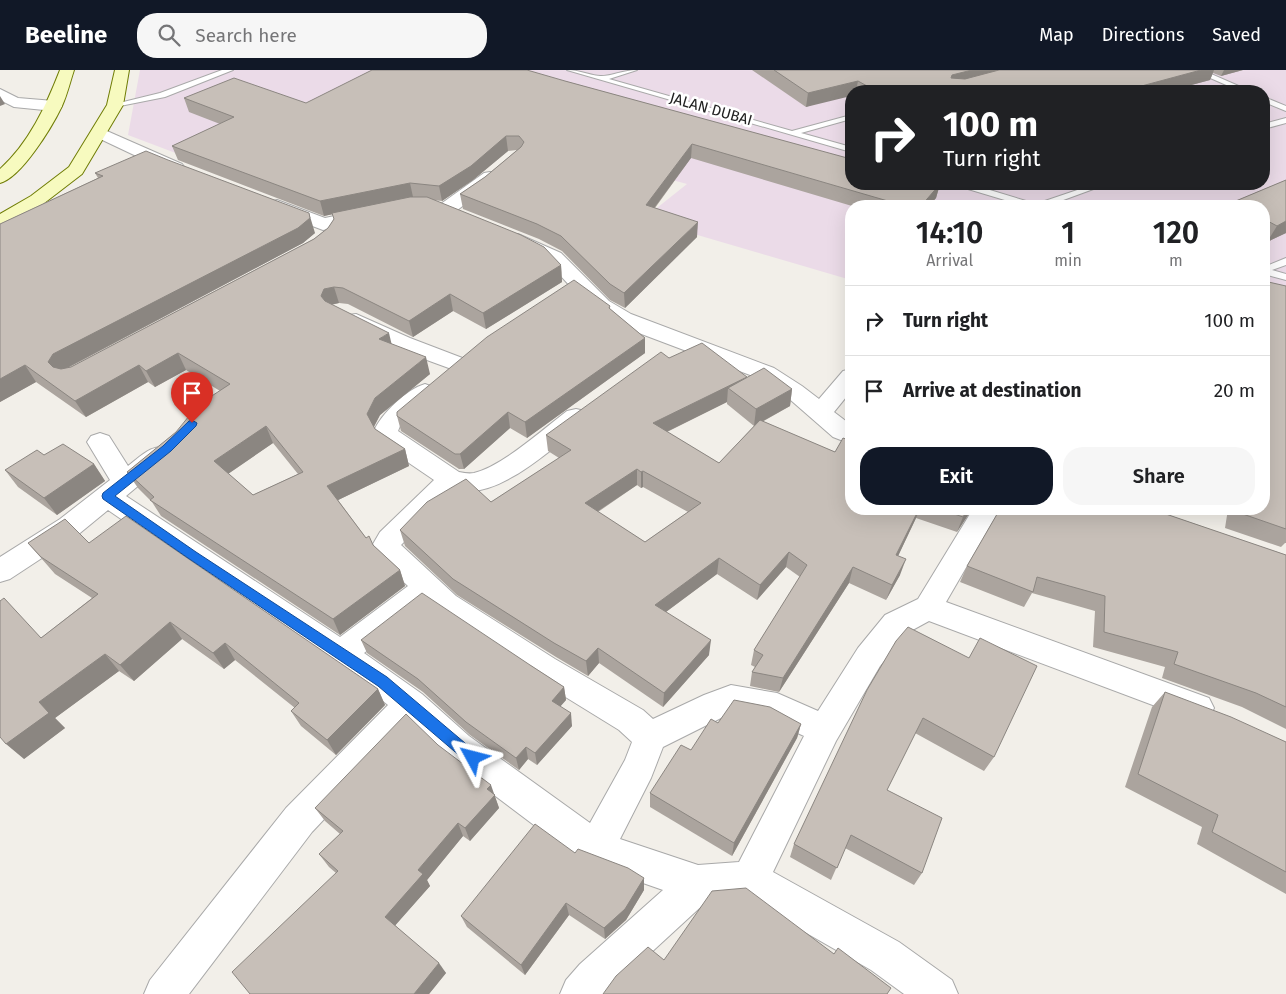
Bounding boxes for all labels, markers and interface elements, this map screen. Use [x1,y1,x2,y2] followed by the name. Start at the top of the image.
[137,13,487,58] search box
[25,21,107,49] text: Beeline
[155,21,183,49] icon: search
[195,24,297,47] text: Search here
[1039,24,1074,46] text: Map
[1102,24,1184,46] text: Directions
[1212,24,1261,46] text: Saved
[668,89,754,129] street label: JALAN DUBAI
[943,103,1038,145] text: 100 m
[860,105,925,170] icon: right
[943,145,1040,172] text: Turn right
[916,215,983,251] text: 14:10
[1061,215,1075,251] text: 1
[1153,215,1199,251] text: 120
[926,251,973,270] text: Arrival
[1054,251,1082,270] text: min
[1169,251,1183,270] text: m
[860,307,888,335] icon: right
[903,309,988,332] text: Turn right
[1204,309,1255,332] text: 100 m
[171,372,213,423] pin
[860,377,888,405] icon: arrive
[178,379,206,407] icon: arrive
[903,379,1082,402] text: Arrive at destination
[1214,379,1255,402] text: 20 m
[860,447,1053,505] button: Exit
[1063,447,1255,505] button: Share
[446,731,498,783] position arrow

